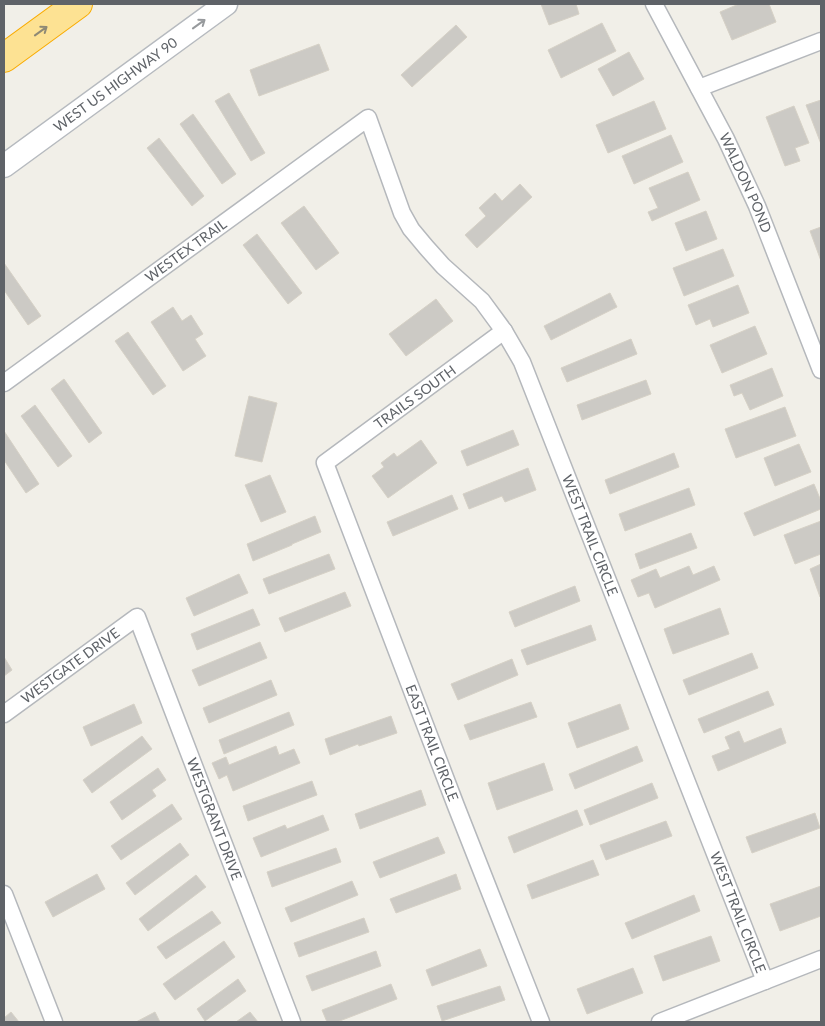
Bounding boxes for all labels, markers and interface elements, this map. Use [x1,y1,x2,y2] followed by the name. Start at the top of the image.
[192,19,206,29] one-way arrow
[34,26,48,36] one-way arrow
[50,33,180,135] street label: WEST US HIGHWAY 90
[716,130,776,235] street label: WALDON POND
[142,215,230,285] street label: WESTEX TRAIL
[371,361,459,432] street label: TRAILS SOUTH
[559,472,622,598] street label: WEST TRAIL CIRCLE
[17,624,122,707] street label: WESTGATE DRIVE
[402,682,462,804] street label: EAST TRAIL CIRCLE
[184,755,246,882] street label: WESTGRANT DRIVE
[707,849,770,975] street label: WEST TRAIL CIRCLE

